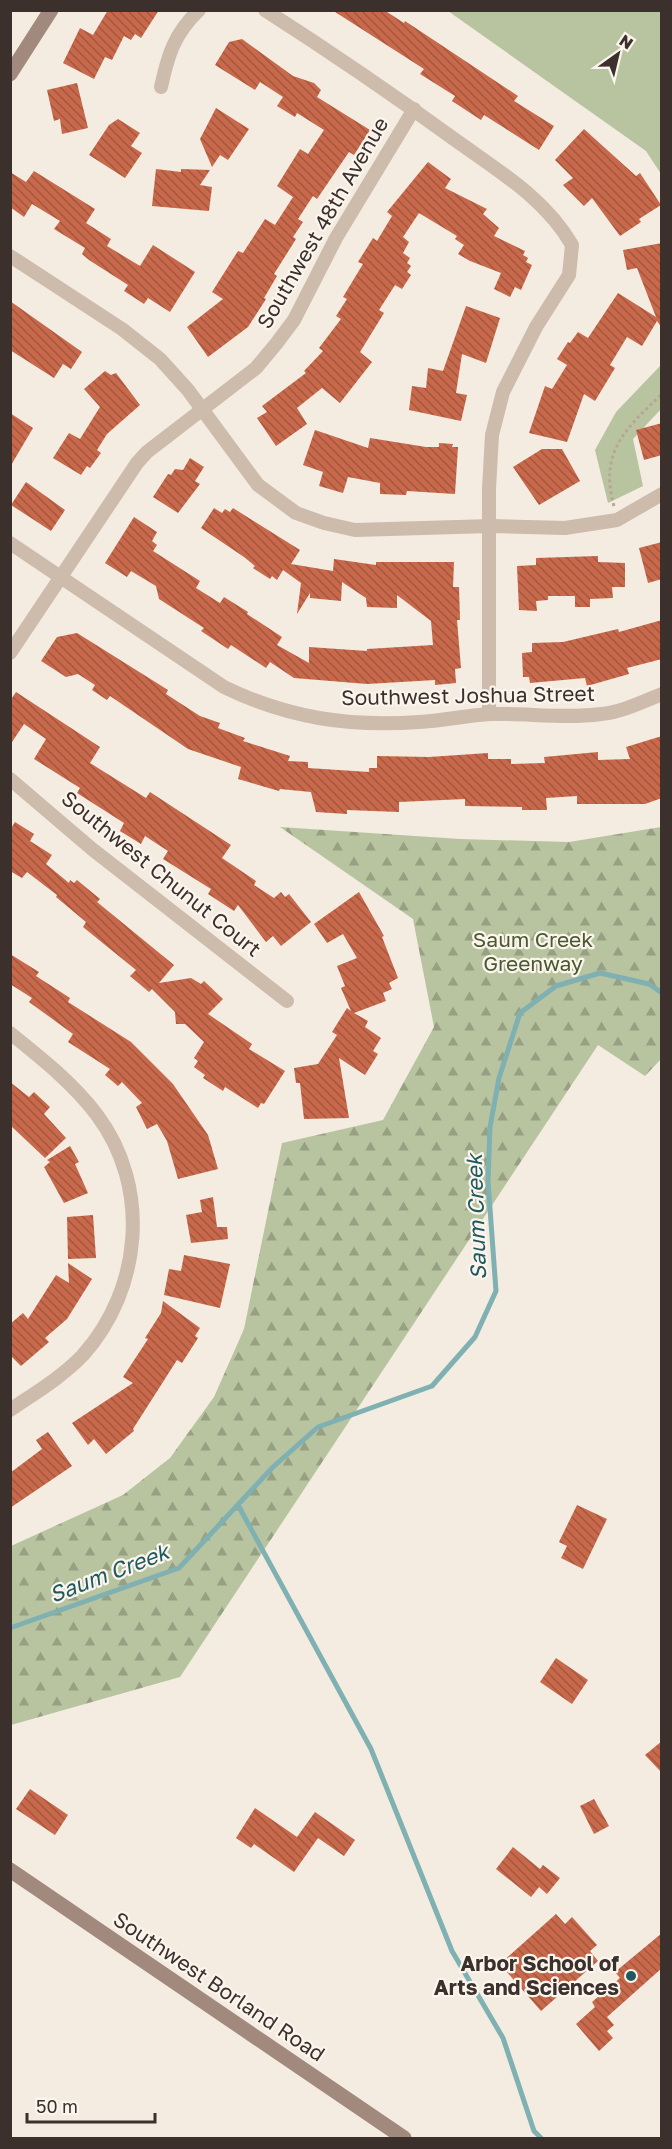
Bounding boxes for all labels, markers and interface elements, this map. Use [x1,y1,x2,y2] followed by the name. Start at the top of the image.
[588,24,648,84] north arrow
[616,30,637,53] text: N
[251,112,393,333] street label: Southwest 48th Avenue
[341,680,595,710] street label: Southwest Joshua Street
[57,785,267,962] street label: Southwest Chunut Court
[473,926,593,976] park label: Saum Creek Greenway
[460,1151,491,1280] water label: Saum Creek
[45,1536,175,1608] water label: Saum Creek
[109,1906,330,2067] street label: Southwest Borland Road
[434,1950,619,2000] place label: Arbor School of Arts and Sciences
[624,1969,638,1983] marker: Arbor School of Arts and Sciences
[27,2086,154,2124] scale bar
[36,2095,78,2117] text: 50 m

